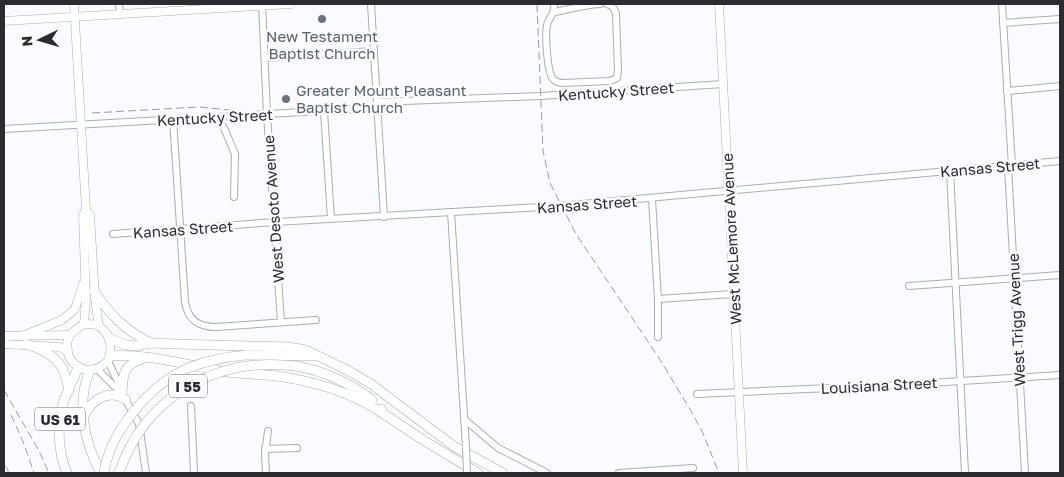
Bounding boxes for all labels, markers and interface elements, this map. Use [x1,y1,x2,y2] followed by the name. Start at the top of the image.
[316,13,328,25] marker: New Testament Baptist Church
[15,15,65,65] north arrow
[266,27,378,62] place label: New Testament Baptist Church
[18,35,35,47] text: N
[557,78,675,104] street label: Kentucky Street
[296,81,467,116] place label: Greater Mount Pleasant Baptist Church
[280,93,292,105] marker: Greater Mount Pleasant Baptist Church
[156,105,274,129] street label: Kentucky Street
[259,134,287,283] street label: West Desoto Avenue
[718,152,744,325] street label: West McLemore Avenue
[939,154,1041,180] street label: Kansas Street
[536,192,638,216] street label: Kansas Street
[132,217,234,241] street label: Kansas Street
[1004,253,1028,387] street label: West Trigg Avenue
[820,373,938,397] street label: Louisiana Street
[169,374,207,398] road number: I 55
[35,408,85,430] road number: US 61

